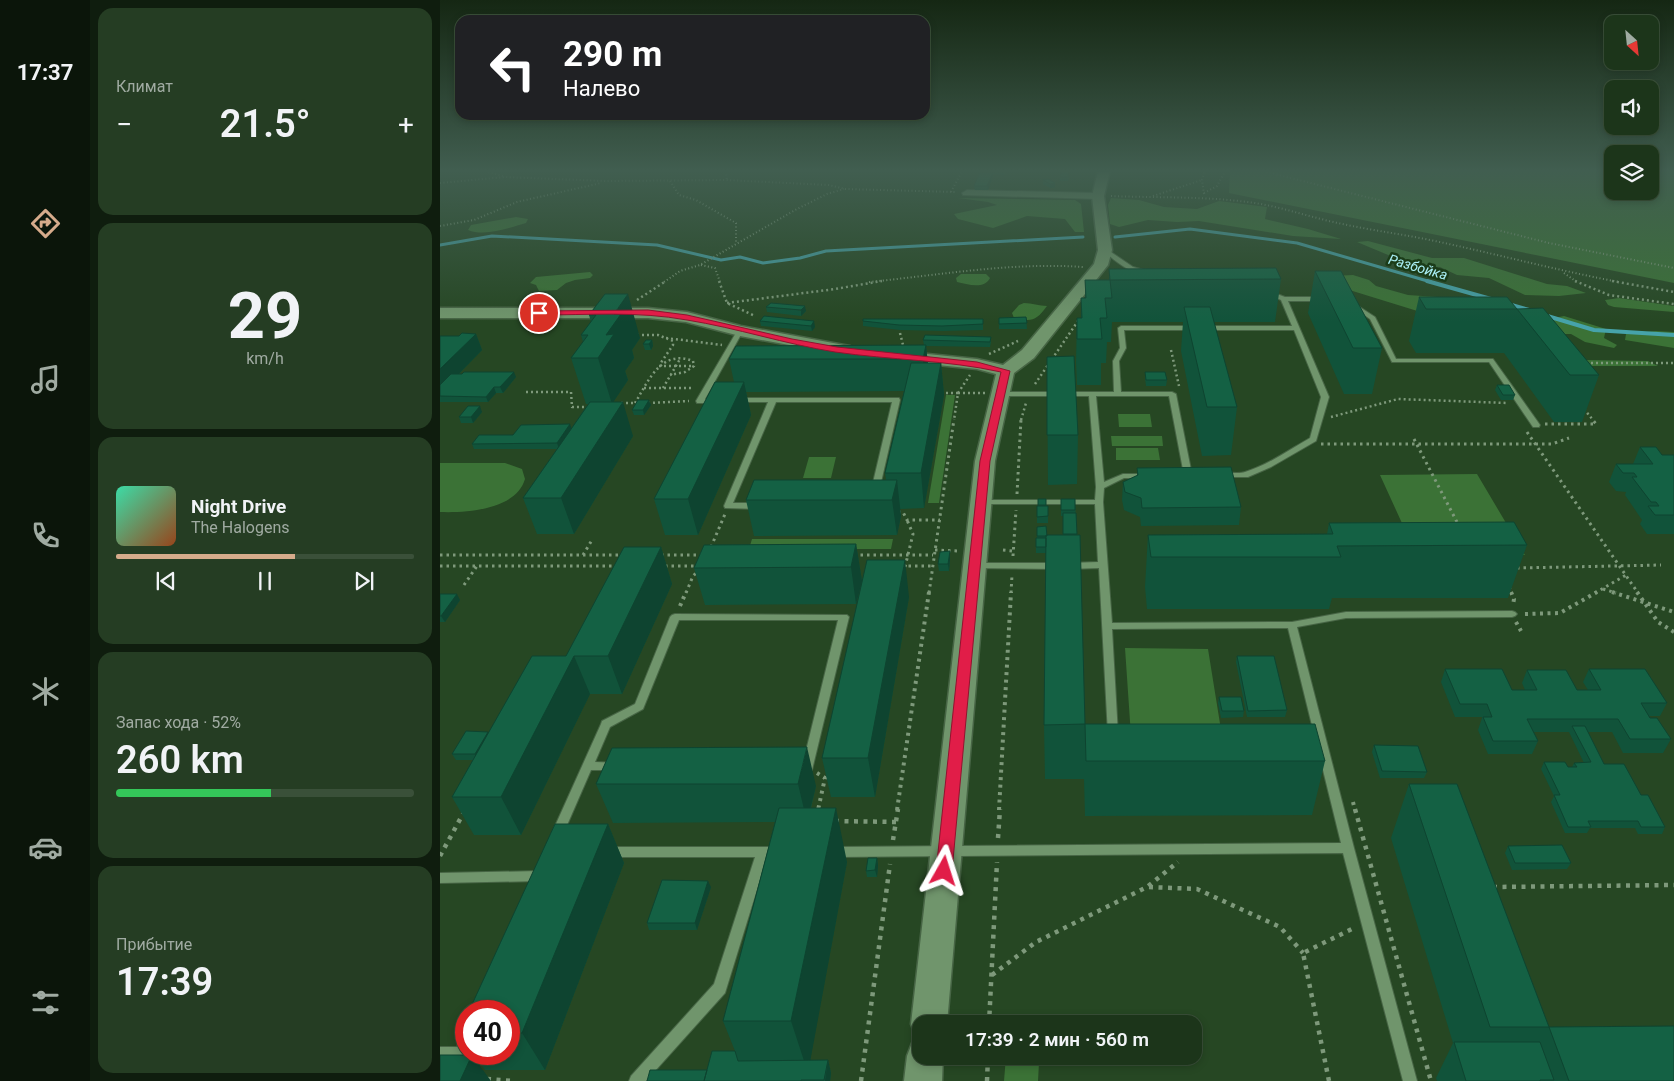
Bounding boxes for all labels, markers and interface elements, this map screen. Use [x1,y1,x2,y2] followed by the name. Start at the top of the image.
[1604,15,1659,70] north arrow
[1604,15,1659,200] map controls
[563,34,662,75] text: 290 m
[480,35,545,100] icon: left
[17,60,73,85] text: 17:37
[563,76,640,101] text: Налево
[116,77,173,96] text: Климат
[1604,80,1659,135] button: sound
[220,102,310,146] text: 21.5°
[116,108,132,141] text: −
[398,108,414,141] text: +
[1604,145,1659,200] button: layers
[28,206,63,241] icon: directions
[1387,251,1449,283] water label: Разбойка
[228,278,302,354] text: 29
[518,292,560,334] pin
[525,299,553,327] icon: arrive
[246,349,284,368] text: km/h
[28,362,63,397] icon: music
[191,495,286,518] text: Night Drive
[28,518,63,553] icon: phone
[191,518,290,537] text: The Halogens
[152,567,180,595] icon: previous
[251,567,279,595] icon: pause
[350,567,378,595] icon: next
[28,674,63,709] icon: climate
[116,713,241,732] text: Запас хода · 52%
[116,738,244,782] text: 260 km
[28,830,63,865] icon: car
[917,844,969,896] position arrow
[116,935,192,954] text: Прибытие
[116,960,213,1004] text: 17:39
[28,985,63,1020] icon: filters
[455,1000,520,1065] speed limit sign: 40
[965,1028,1149,1051] text: 17:39 · 2 мин · 560 m

